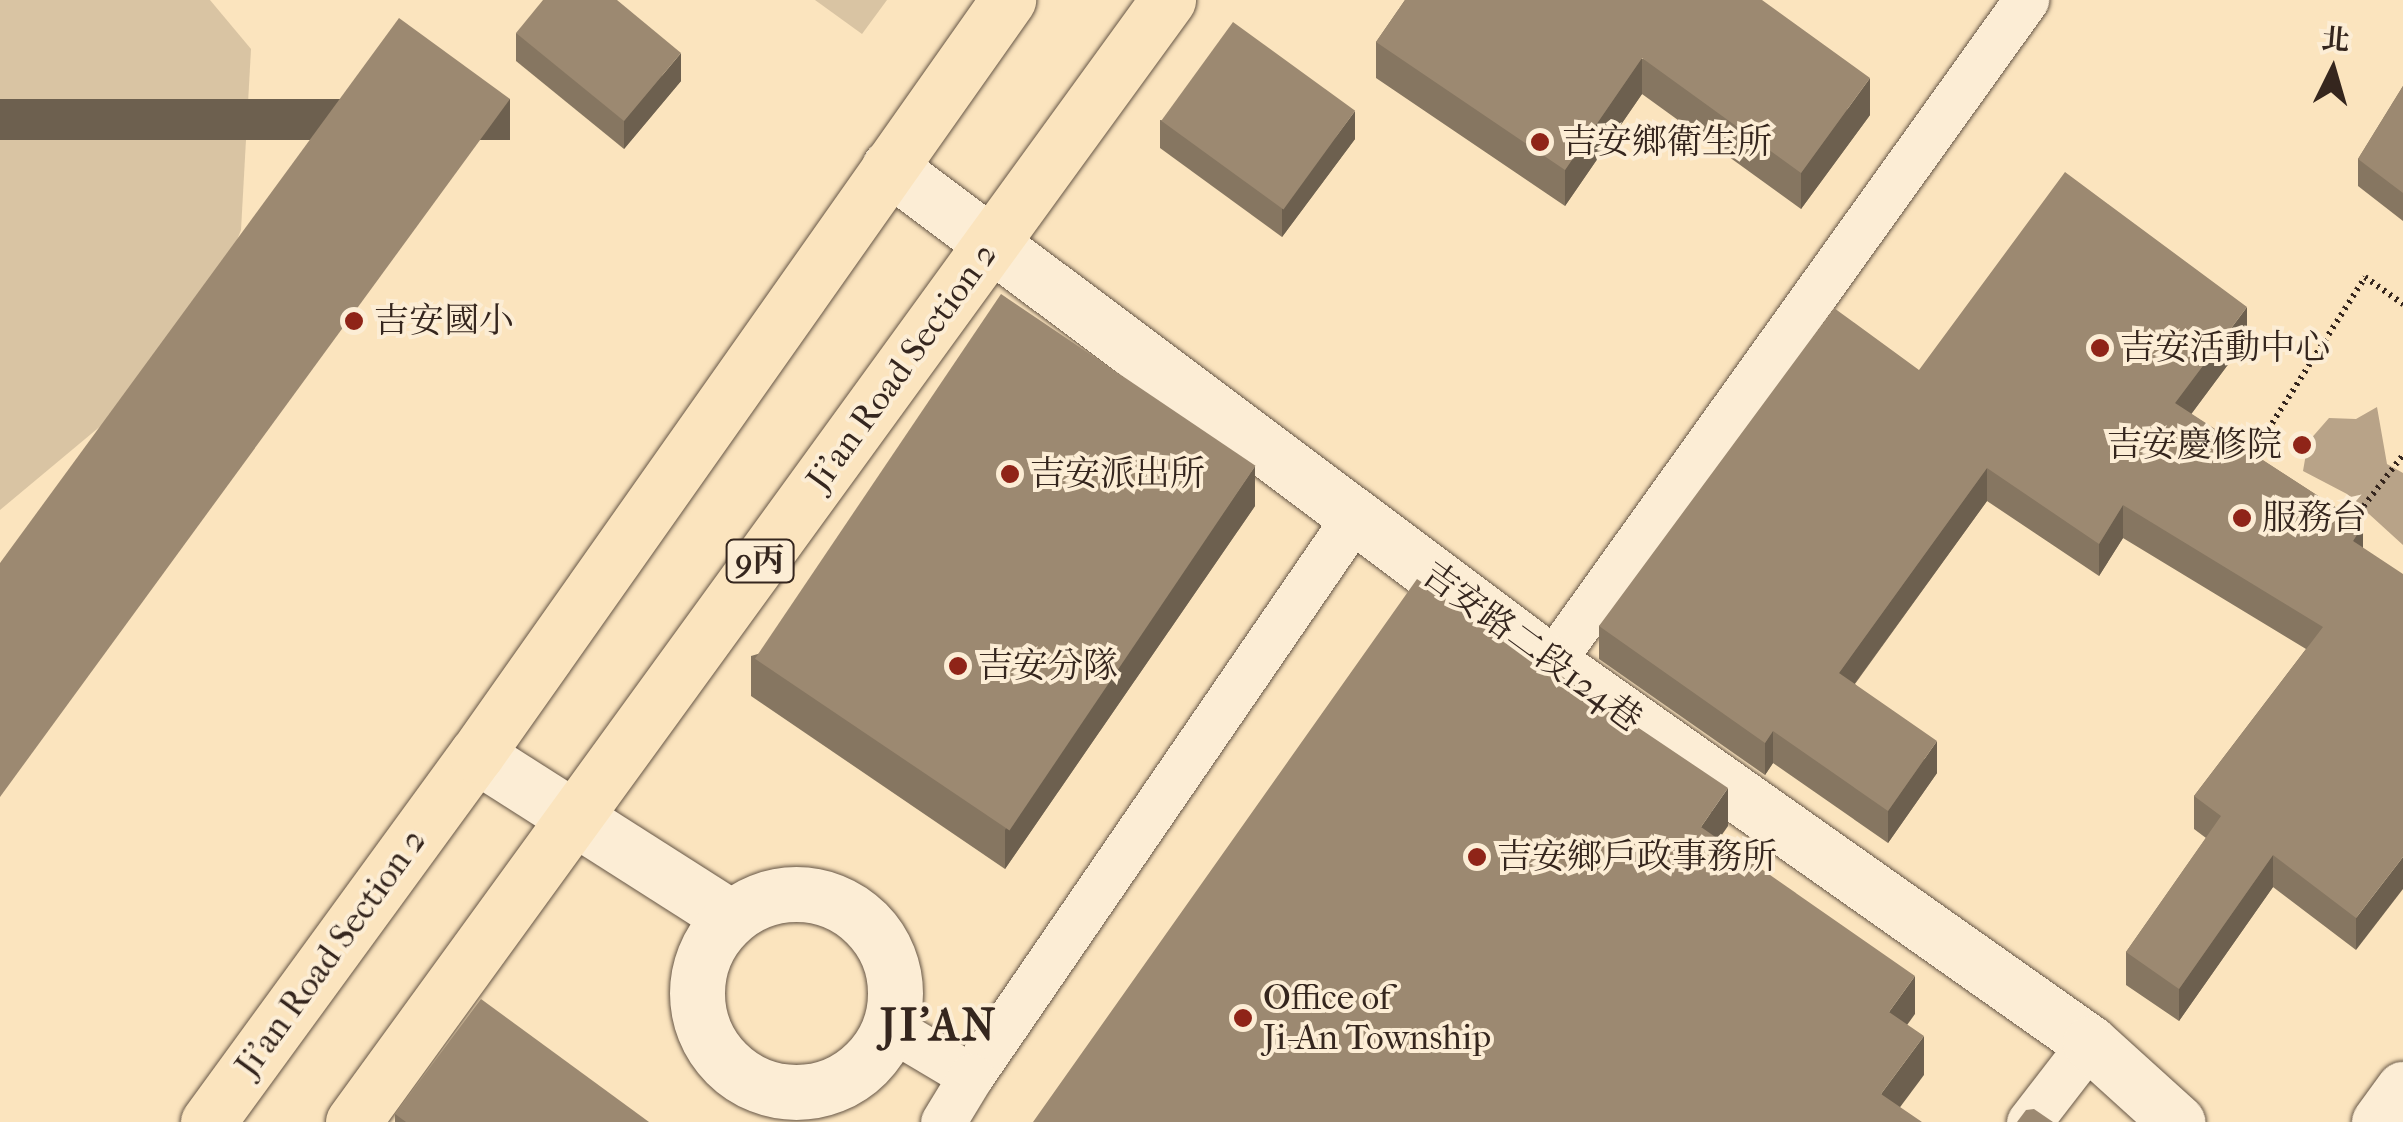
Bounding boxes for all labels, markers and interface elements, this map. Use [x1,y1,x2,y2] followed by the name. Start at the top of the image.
[2283,20,2383,120] north arrow
[2320,22,2351,57] text: 北
[1562,121,1772,163] place label: 吉安鄉衛生所
[1527,129,1553,155] marker: 吉安鄉衛生所
[798,235,1006,499] street label: Ji’an Road Section 2
[374,300,514,342] place label: 吉安國小
[343,310,365,332] marker: 吉安國小
[2120,327,2330,369] place label: 吉安活動中心
[2089,337,2111,359] marker: 吉安活動中心
[2107,424,2282,466] place label: 吉安慶修院
[2291,434,2313,456] marker: 吉安慶修院
[1030,453,1205,495] place label: 吉安派出所
[999,463,1021,485] marker: 吉安派出所
[2262,497,2367,539] place label: 服務台
[2231,507,2253,529] marker: 服務台
[725,534,795,588] road number: 9丙
[1414,553,1650,741] street label: 吉安路二段124巷
[978,645,1118,687] place label: 吉安分隊
[947,655,969,677] marker: 吉安分隊
[227,821,435,1085] street label: Ji’an Road Section 2
[1497,836,1777,878] place label: 吉安鄉戶政事務所
[1466,846,1488,868] marker: 吉安鄉戶政事務所
[1263,977,1491,1059] place label: Office of Ji-An Township
[880,999,998,1053] district label: JI'AN
[1232,1007,1254,1029] marker: Office of Ji-An Township

